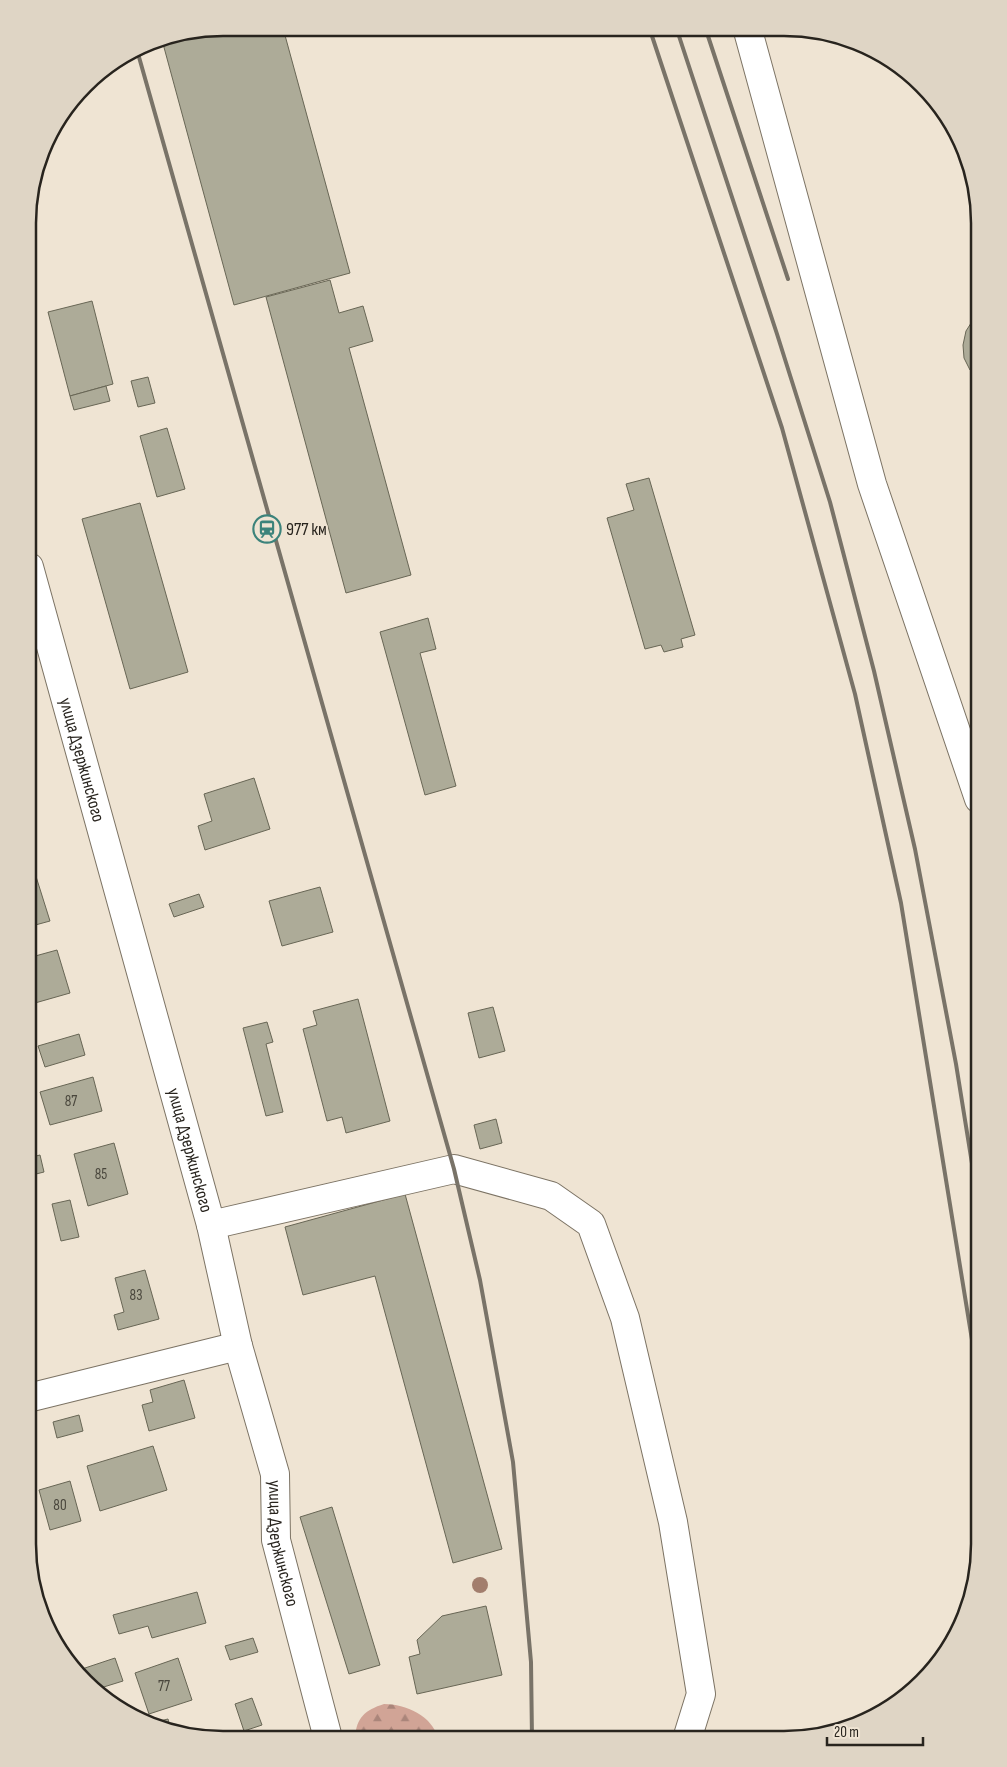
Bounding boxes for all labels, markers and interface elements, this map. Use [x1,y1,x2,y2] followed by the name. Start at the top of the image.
[252,514,282,544] station icon: 977 км
[286,519,327,540] place label: 977 км
[55,695,109,824] street label: улица Дзержинского
[163,1086,217,1215] street label: улица Дзержинского
[65,1092,77,1111] house number: 87
[95,1165,107,1184] house number: 85
[130,1286,142,1305] house number: 83
[264,1480,303,1609] street label: улица Дзержинского
[53,1496,67,1515] house number: 80
[158,1677,170,1696] house number: 77
[827,1714,923,1746] scale bar
[834,1723,859,1742] text: 20 m

